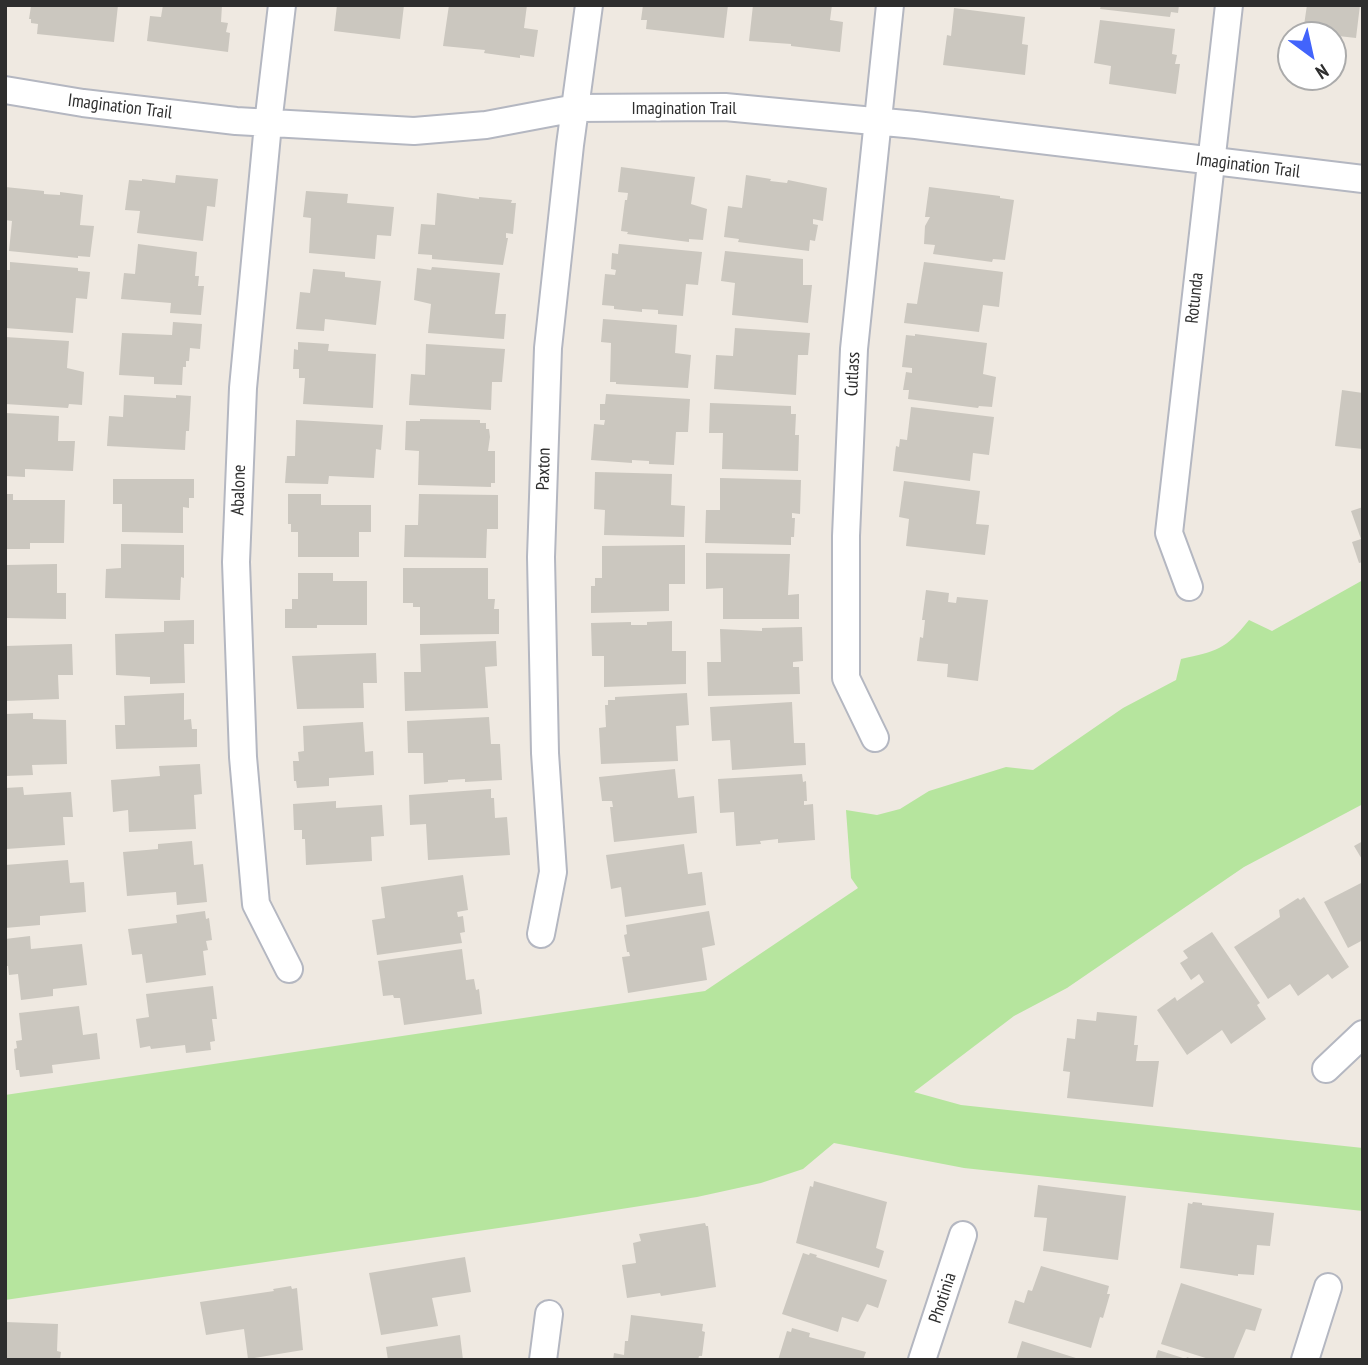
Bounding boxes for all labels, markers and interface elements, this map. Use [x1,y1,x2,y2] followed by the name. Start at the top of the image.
[1277,21,1347,91] north arrow
[1312,59,1333,85] text: N
[67,90,173,124] street label: Imagination Trail
[632,98,736,120] street label: Imagination Trail
[1195,149,1301,183] street label: Imagination Trail
[1182,271,1208,325] street label: Rotunda
[841,351,865,397] street label: Cutlass
[532,447,556,491] street label: Paxton
[227,464,251,516] street label: Abalone
[925,1270,961,1326] street label: Photinia

